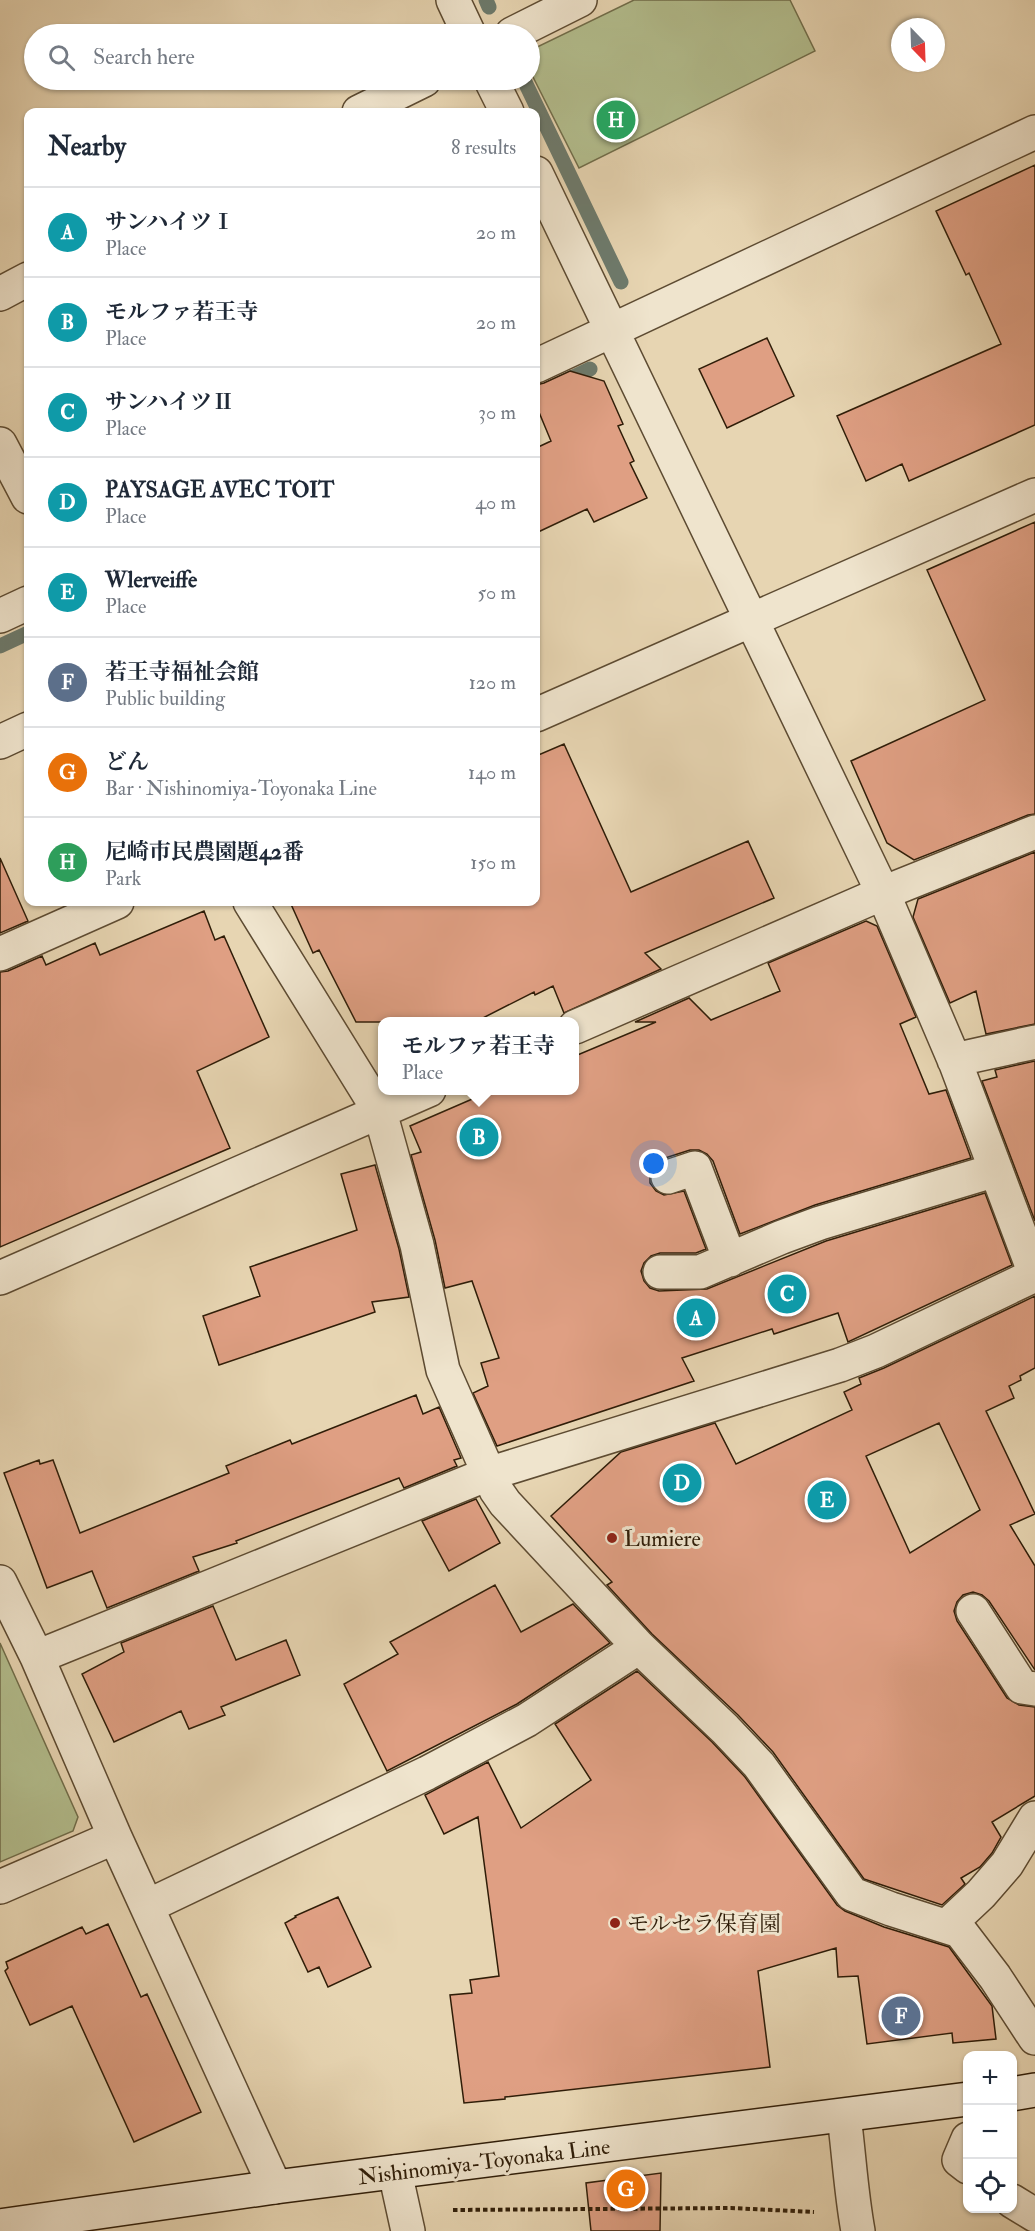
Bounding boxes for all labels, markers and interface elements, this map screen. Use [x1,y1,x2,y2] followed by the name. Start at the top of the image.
[891,18,945,72] north arrow
[24,24,540,90] search box
[45,41,78,74] icon: search
[93,43,195,71] text: Search here
[596,98,636,142] pin: H
[48,131,126,163] text: Nearby
[451,135,516,160] text: 8 results
[105,208,234,236] text: サンハイツⅠ
[61,220,74,245] text: A
[476,220,516,245] text: 20 m
[105,236,146,261] text: Place
[105,298,259,326] text: モルファ若王寺
[61,310,74,335] text: B
[476,310,516,335] text: 20 m
[105,326,146,351] text: Place
[105,388,234,416] text: サンハイツⅡ
[60,400,75,425] text: C
[478,400,516,425] text: 30 m
[105,416,146,441] text: Place
[105,476,334,504] text: PAYSAGE AVEC TOIT
[59,490,76,515] text: D
[475,490,516,515] text: 40 m
[105,504,146,529] text: Place
[105,566,197,594] text: Wlerveiffe
[60,580,75,605] text: E
[477,580,516,605] text: 50 m
[105,594,146,619] text: Place
[105,658,259,686] text: 若王寺福祉会館
[61,670,74,695] text: F
[469,670,516,695] text: 120 m
[105,686,225,711] text: Public building
[105,748,149,776] text: どん
[59,760,76,785] text: G
[468,760,516,785] text: 140 m
[105,776,377,801] text: Bar · Nishinomiya-Toyonaka Line
[105,838,304,866] text: 尼崎市民農園題42番
[59,850,76,875] text: H
[470,850,516,875] text: 150 m
[105,866,141,891] text: Park
[378,1017,579,1095] popup
[402,1032,555,1060] text: モルファ若王寺
[402,1060,443,1085] text: Place
[460,1114,498,1160] pin: B
[639,1149,668,1178] your location
[768,1272,806,1316] pin: C
[676,1296,716,1340] pin: A
[662,1460,702,1506] pin: D
[808,1478,846,1522] pin: E
[624,1525,701,1553] place label: Lumiere
[605,1531,619,1545] marker: Lumiere
[627,1910,781,1938] place label: モルセラ保育園
[608,1916,622,1930] marker: モルセラ保育園
[882,1994,920,2038] pin: F
[963,2051,1017,2213] map controls
[963,2051,1017,2105] button: +
[963,2105,1017,2159] button: −
[356,2133,612,2191] street label: Nishinomiya-Toyonaka Line
[963,2159,1017,2213] button: locate
[606,2166,646,2212] pin: G

